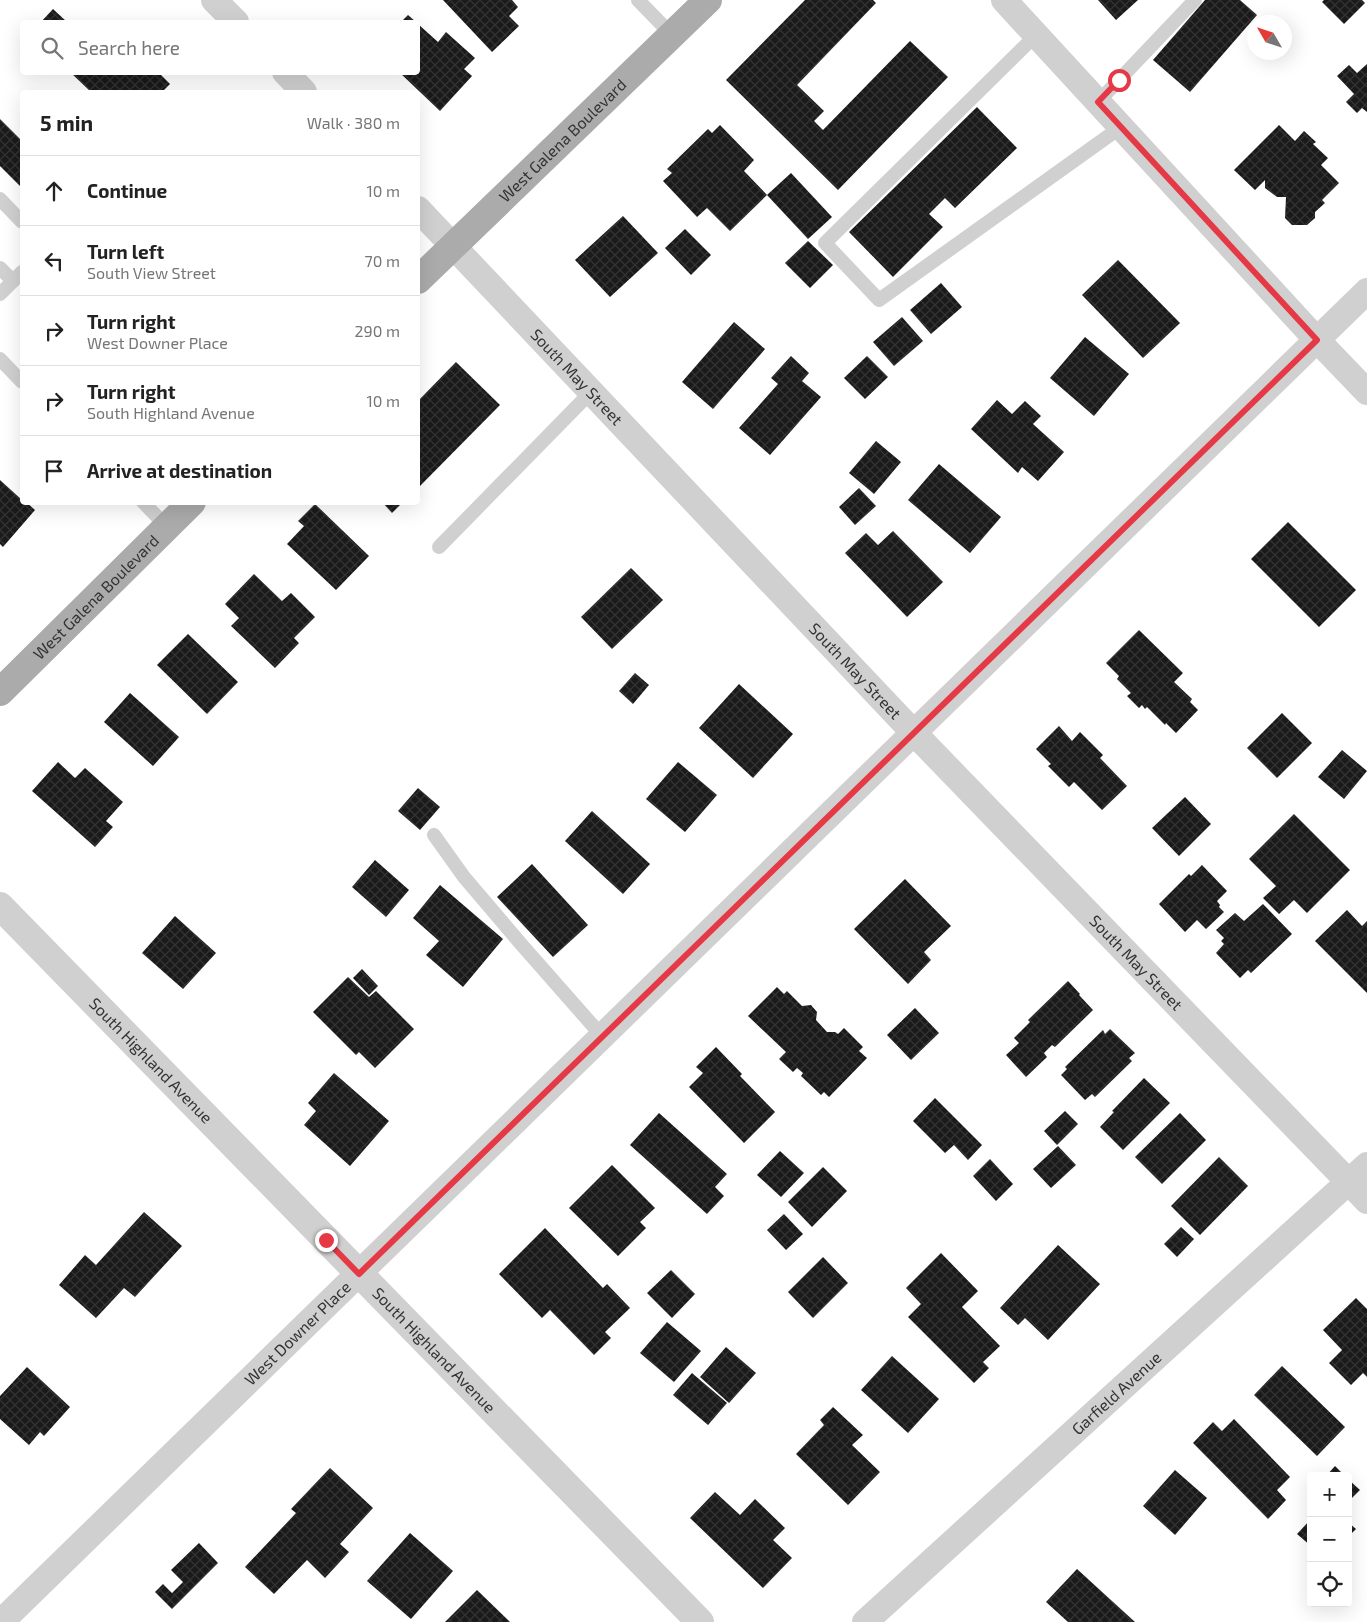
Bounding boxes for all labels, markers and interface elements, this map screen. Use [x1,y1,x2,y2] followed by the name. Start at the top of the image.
[1247,15,1292,60] north arrow
[20,20,420,75] search box
[38,34,66,62] icon: search
[78,36,180,59] text: Search here
[1108,69,1131,92] route start
[495,74,630,206] street label: West Galena Boulevard
[40,110,93,135] text: 5 min
[307,113,400,132] text: Walk · 380 m
[40,177,68,205] icon: ahead
[87,179,167,202] text: Continue
[366,181,400,200] text: 10 m
[87,240,164,263] text: Turn left
[40,247,68,275] icon: left
[365,251,400,270] text: 70 m
[87,263,216,282] text: South View Street
[87,310,175,333] text: Turn right
[40,317,68,345] icon: right
[355,321,400,340] text: 290 m
[527,324,627,428] street label: South May Street
[87,333,228,352] text: West Downer Place
[87,380,175,403] text: Turn right
[40,387,68,415] icon: right
[366,391,400,410] text: 10 m
[87,403,255,422] text: South Highland Avenue
[40,457,68,485] icon: arrive
[87,459,272,482] text: Arrive at destination
[29,530,162,663] street label: West Galena Boulevard
[806,619,906,723] street label: South May Street
[1086,911,1187,1014] street label: South May Street
[86,993,217,1127] street label: South Highland Avenue
[315,1229,338,1252] route end
[240,1277,354,1389] street label: West Downer Place
[369,1283,500,1416] street label: South Highland Avenue
[1067,1347,1165,1438] street label: Garfield Avenue
[1307,1472,1352,1607] map controls
[1307,1472,1352,1517] button: +
[1307,1517,1352,1562] button: −
[1307,1562,1352,1607] button: locate

